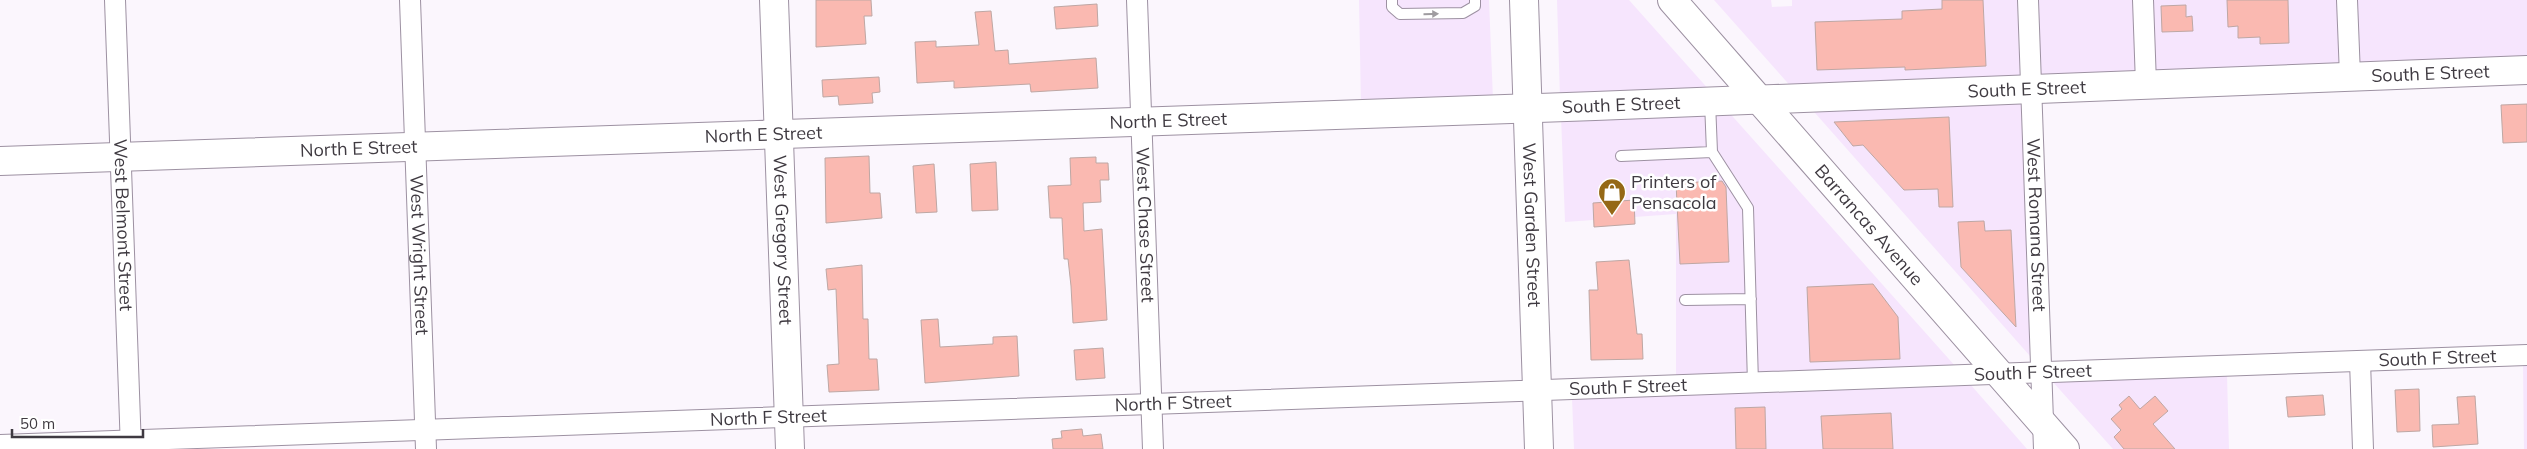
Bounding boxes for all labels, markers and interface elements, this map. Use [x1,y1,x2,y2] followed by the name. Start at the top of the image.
[1423,9,1439,17] one-way arrow
[2371,59,2490,87] street label: South E Street
[1967,75,2086,103] street label: South E Street
[1561,91,1681,118] street label: South E Street
[1109,107,1227,134] street label: North E Street
[704,121,823,148] street label: North E Street
[300,135,418,162] street label: North E Street
[109,138,138,311] street label: West Belmont Street
[2022,138,2051,312] street label: West Romana Street
[1518,142,1546,308] street label: West Garden Street
[1131,147,1160,303] street label: West Chase Street
[769,154,798,325] street label: West Gregory Street
[1810,159,1929,290] street label: Barrancas Avenue
[1631,170,1717,214] place label: Printers of Pensacola
[405,174,434,336] street label: West Wright Street
[1597,177,1627,216] shop icon: Printers of Pensacola
[2378,344,2497,371] street label: South F Street
[1973,359,2092,386] street label: South F Street
[1569,373,1687,400] street label: South F Street
[1114,389,1232,416] street label: North F Street
[710,404,827,431] street label: North F Street
[12,406,144,438] scale bar
[20,414,55,433] text: 50 m

